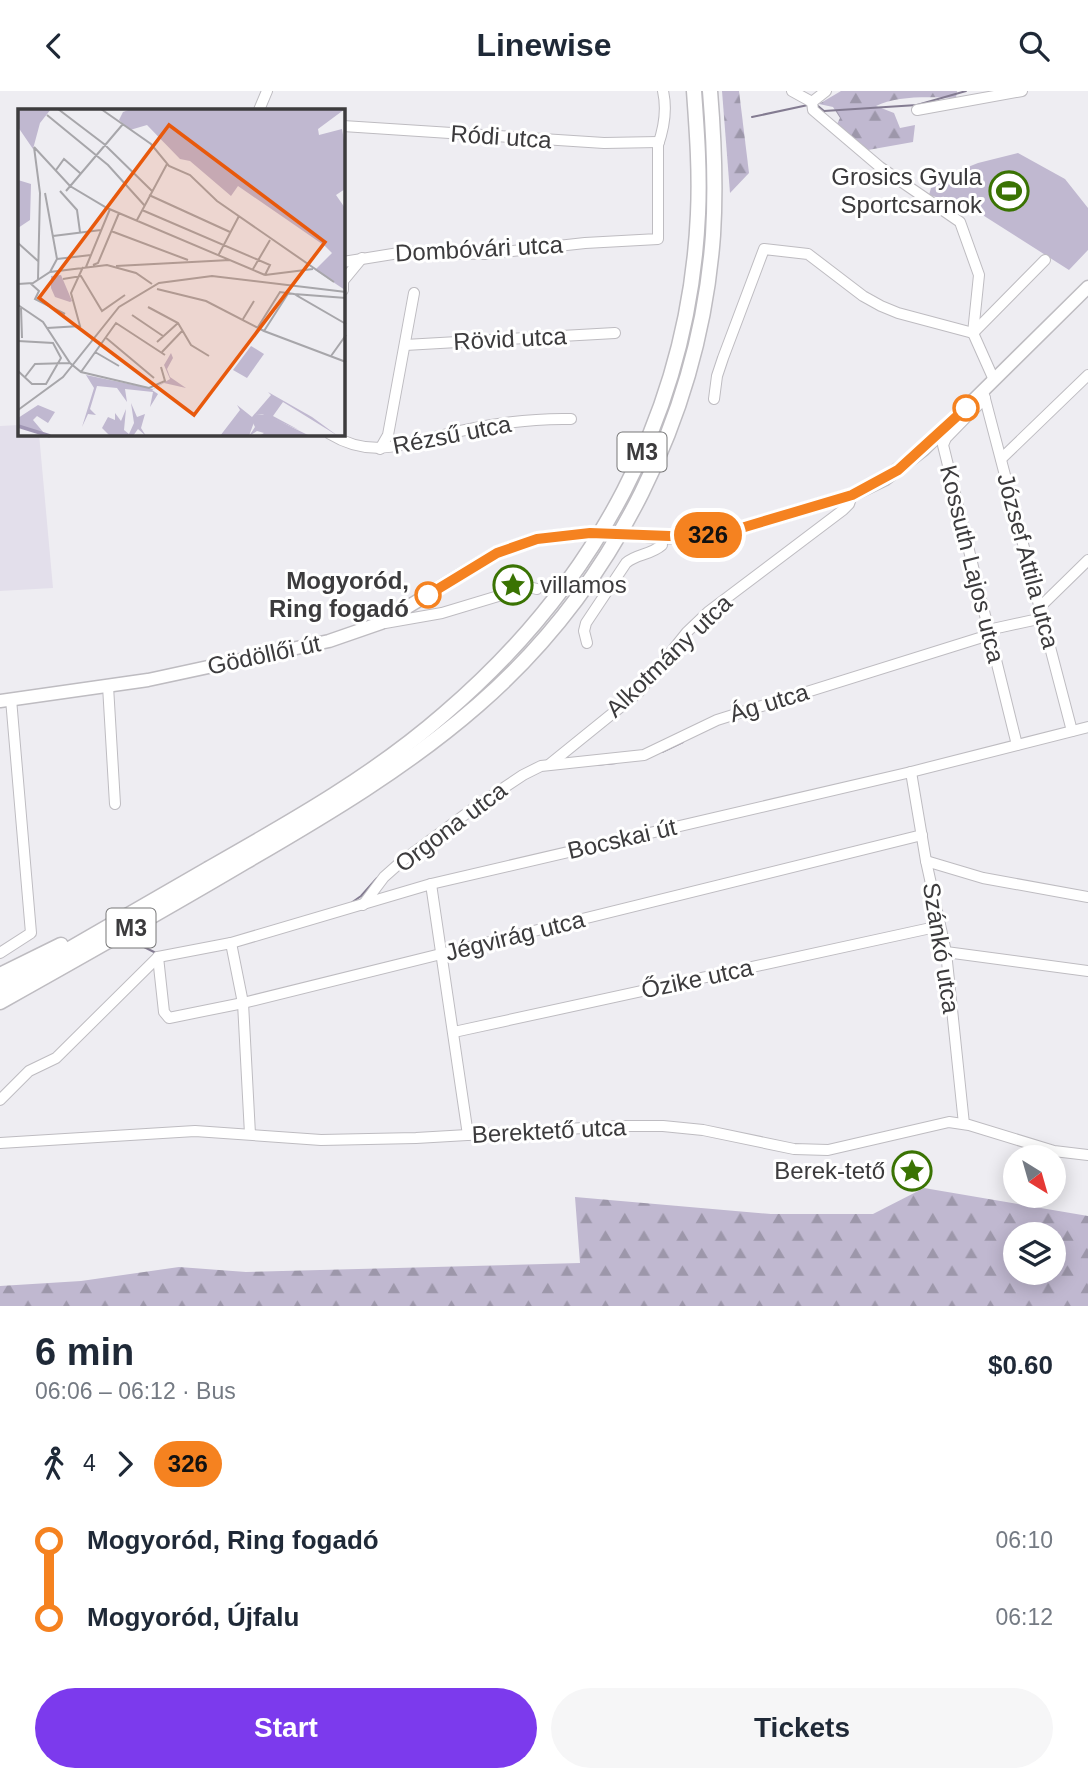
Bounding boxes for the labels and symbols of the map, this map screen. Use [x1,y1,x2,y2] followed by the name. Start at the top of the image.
[18,109,345,436] inset map
[450,119,553,154] street label: Ródi utca
[831,163,983,218] place label: Grosics Gyula Sportcsarnok
[988,170,1030,212] sports icon: Grosics Gyula Sportcsarnok
[394,231,564,266] street label: Dombóvári utca
[453,322,568,355] street label: Rövid utca
[953,395,979,421] unlabelled marker
[390,410,514,459] street label: Rézsű utca
[618,433,666,471] road number: M3
[935,462,1010,666] street label: Kossuth Lajos utca
[992,470,1065,652] street label: József Attila utca
[668,512,748,558] line badge: 326
[492,564,534,606] place icon: villamos
[269,567,409,622] place label: Mogyoród, Ring fogadó
[540,571,627,598] place label: villamos
[415,582,441,608] marker: Mogyoród, Ring fogadó
[600,588,738,722] street label: Alkotmány utca
[205,629,323,680] street label: Gödöllői út
[726,678,812,727] street label: Ág utca
[390,776,512,877] street label: Orgona utca
[565,813,679,864] street label: Bocskai út
[918,881,965,1016] street label: Szánkó utca
[442,905,588,966] street label: Jégvirág utca
[106,909,156,947] road number: M3
[639,953,756,1004] street label: Őzike utca
[471,1113,628,1148] street label: Berektető utca
[1003,1145,1066,1207] north arrow
[891,1150,933,1192] place icon: Berek-tető
[774,1157,885,1184] place label: Berek-tető

